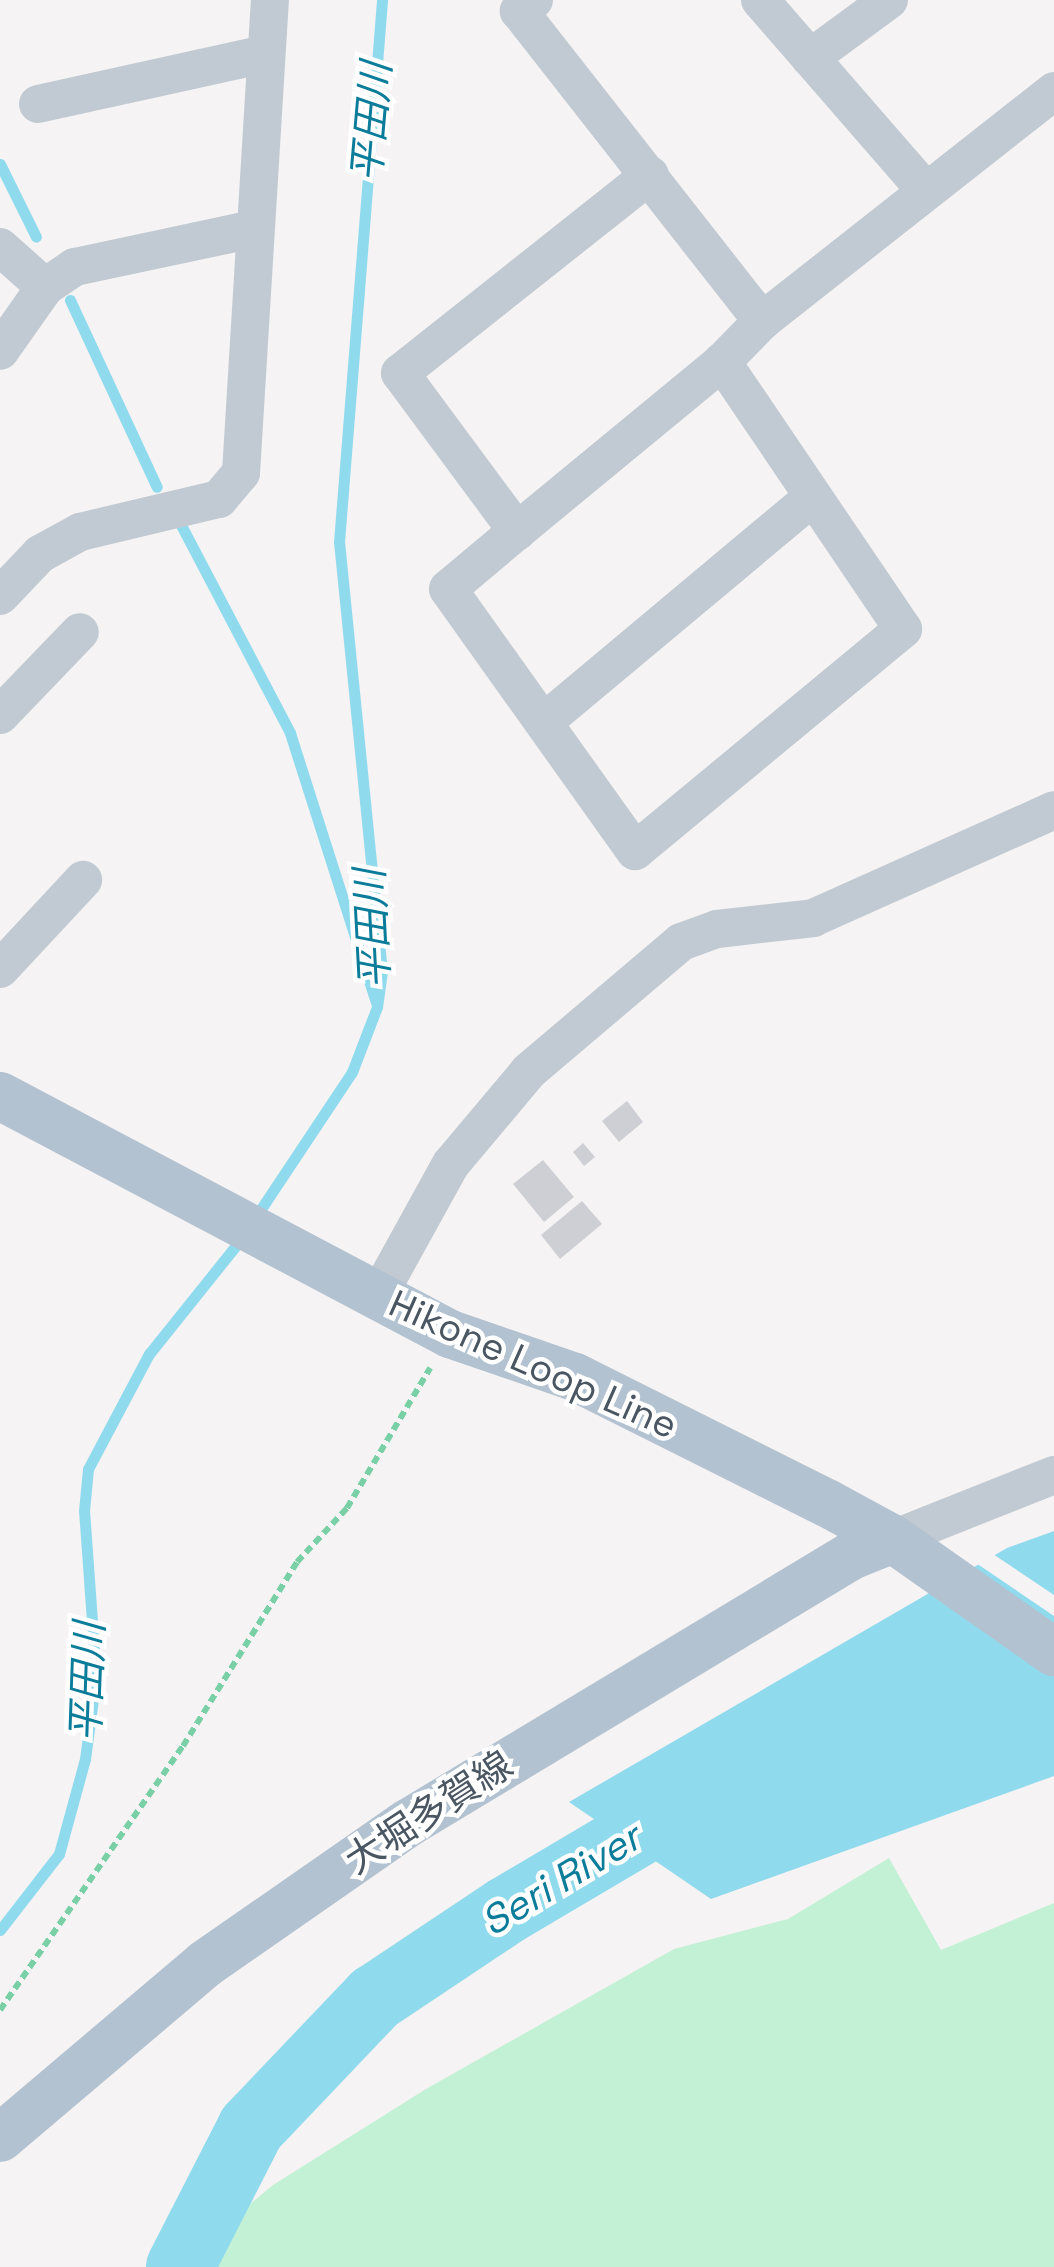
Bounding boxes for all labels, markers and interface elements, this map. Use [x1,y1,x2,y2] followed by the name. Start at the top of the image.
[343,60,401,184] water label: 平田川
[346,868,400,990] water label: 平田川
[382,1281,684,1449] street label: Hikone Loop Line
[62,1621,114,1743] water label: 平田川
[337,1742,521,1884] street label: 大堀多賀線
[472,1814,650,1946] water label: Seri River

